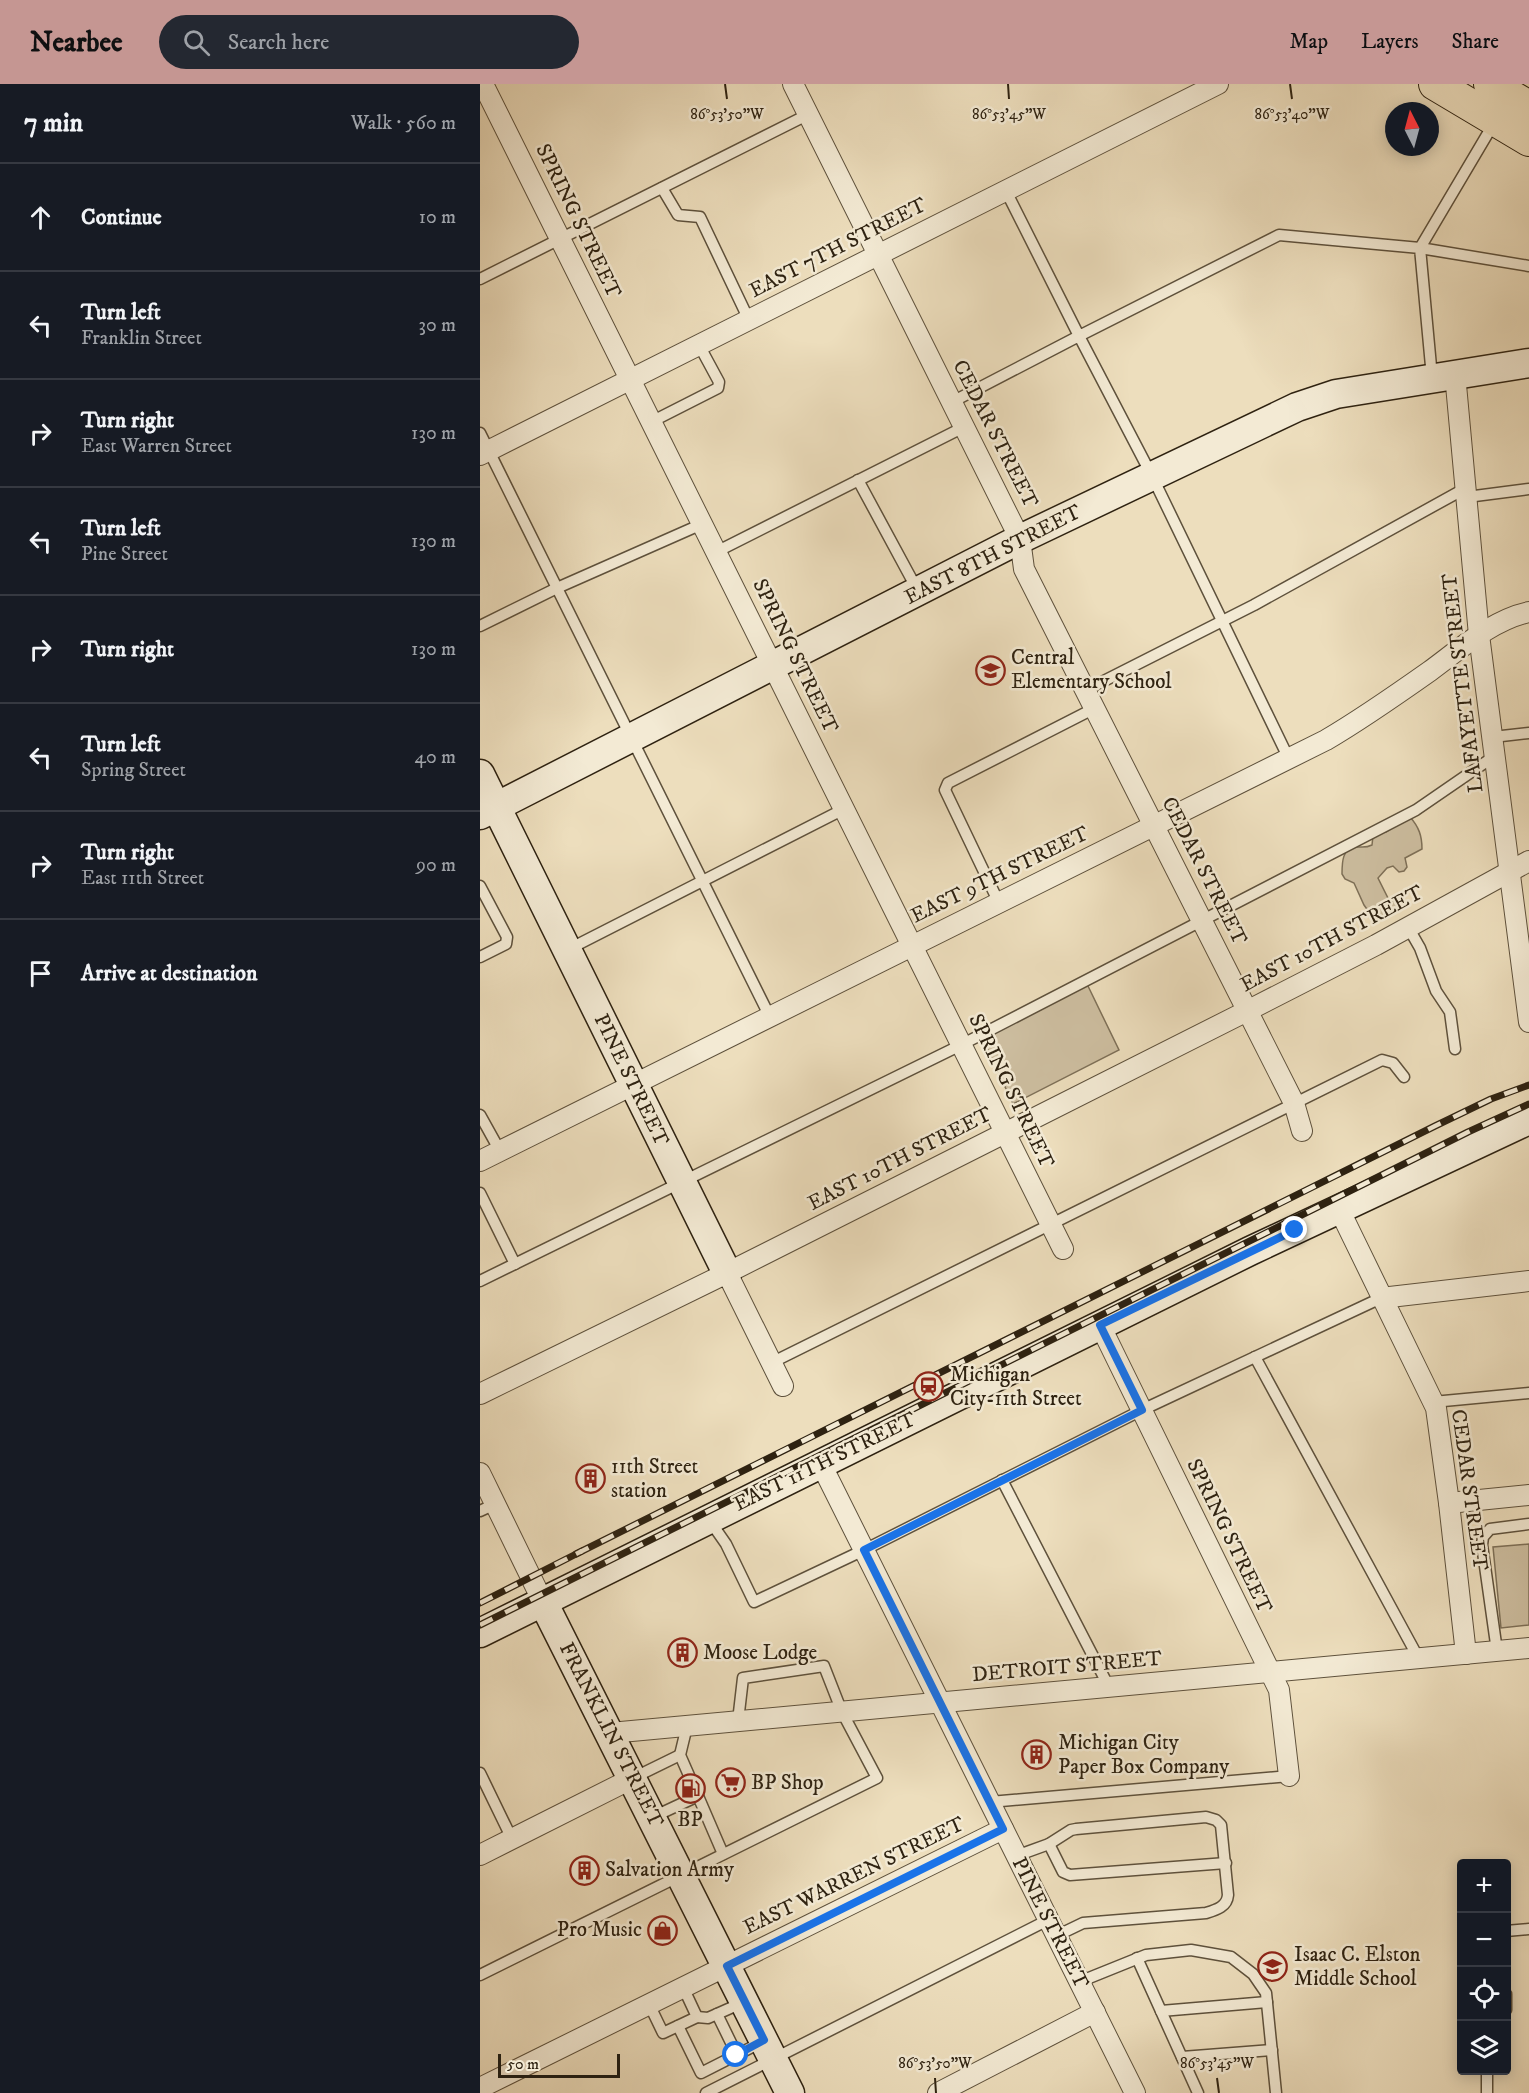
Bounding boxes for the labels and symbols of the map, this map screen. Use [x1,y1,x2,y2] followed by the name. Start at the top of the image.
[1385,102,1439,156] north arrow
[690,105,764,124] text: 86°53'50"W
[972,105,1046,124] text: 86°53'45"W
[1255,105,1330,124] text: 86°53'40"W
[529,140,627,303] street label: SPRING STREET
[745,192,931,304] street label: EAST 7TH STREET
[946,356,1044,512] street label: CEDAR STREET
[900,499,1086,611] street label: EAST 8TH STREET
[1437,572,1489,794] street label: LAFAYETTE STREET
[746,575,844,738] street label: SPRING STREET
[1011,645,1172,695] place label: Central Elementary School
[974,654,1006,686] school or university icon: Central Elementary School
[1155,793,1253,949] street label: CEDAR STREET
[907,821,1093,929] street label: EAST 9TH STREET
[1236,880,1428,998] street label: EAST 10TH STREET
[588,1010,674,1150] street label: PINE STREET
[962,1010,1060,1173] street label: SPRING STREET
[804,1101,997,1217] street label: EAST 10TH STREET
[1281,1216,1307,1242] route end
[950,1362,1082,1412] place label: Michigan City-11th Street
[913,1371,945,1403] station icon: Michigan City-11th Street
[730,1407,921,1517] street label: EAST 11TH STREET
[1445,1408,1493,1572] street label: CEDAR STREET
[611,1454,699,1504] place label: 11th Street station
[1180,1455,1278,1618] street label: SPRING STREET
[574,1463,606,1495] building icon: 11th Street station
[666,1637,698,1669] building icon: Moose Lodge
[553,1638,669,1832] street label: FRANKLIN STREET
[703,1640,818,1666] place label: Moose Lodge
[971,1646,1163,1688] street label: DETROIT STREET
[1058,1730,1230,1780] place label: Michigan City Paper Box Company
[1021,1739,1053,1771] building icon: Michigan City Paper Box Company
[714,1767,746,1799] supermarket icon: BP Shop
[751,1770,824,1796] place label: BP Shop
[674,1773,706,1805] fuel station icon: BP
[677,1807,703,1833] place label: BP
[739,1811,969,1941] street label: EAST WARREN STREET
[1006,1853,1094,1993] street label: PINE STREET
[568,1854,600,1886] building icon: Salvation Army
[605,1857,735,1883] place label: Salvation Army
[647,1914,679,1946] shop icon: Pro Music
[557,1917,642,1943] place label: Pro Music
[1294,1942,1421,1992] place label: Isaac C. Elston Middle School
[1257,1951,1289,1983] school or university icon: Isaac C. Elston Middle School
[722,2041,748,2067] route start
[498,2051,620,2078] scale bar
[898,2054,972,2073] text: 86°53'50"W
[1180,2054,1254,2073] text: 86°53'45"W

